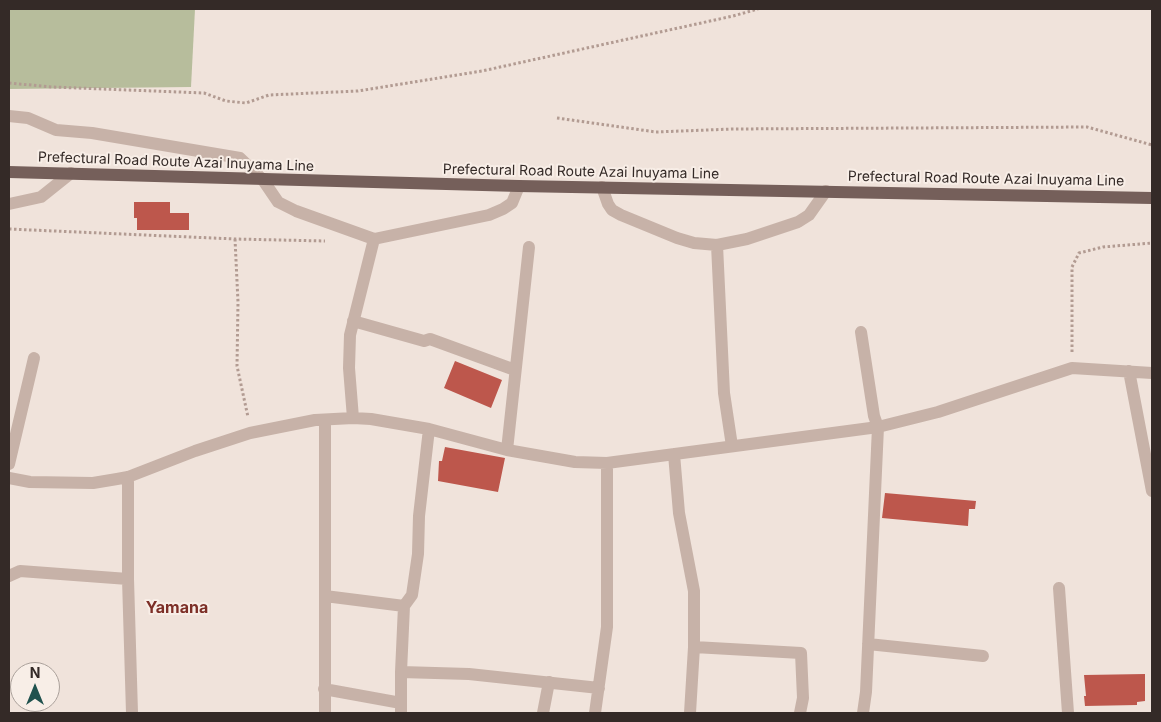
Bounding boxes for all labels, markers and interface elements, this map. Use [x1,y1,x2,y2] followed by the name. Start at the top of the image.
[38,149,314,175] street label: Prefectural Road Route Azai Inuyama Line
[443,161,719,183] street label: Prefectural Road Route Azai Inuyama Line
[848,168,1124,190] street label: Prefectural Road Route Azai Inuyama Line
[146,598,208,618] district label: Yamana
[10,662,60,712] north arrow
[30,664,40,681] text: N

